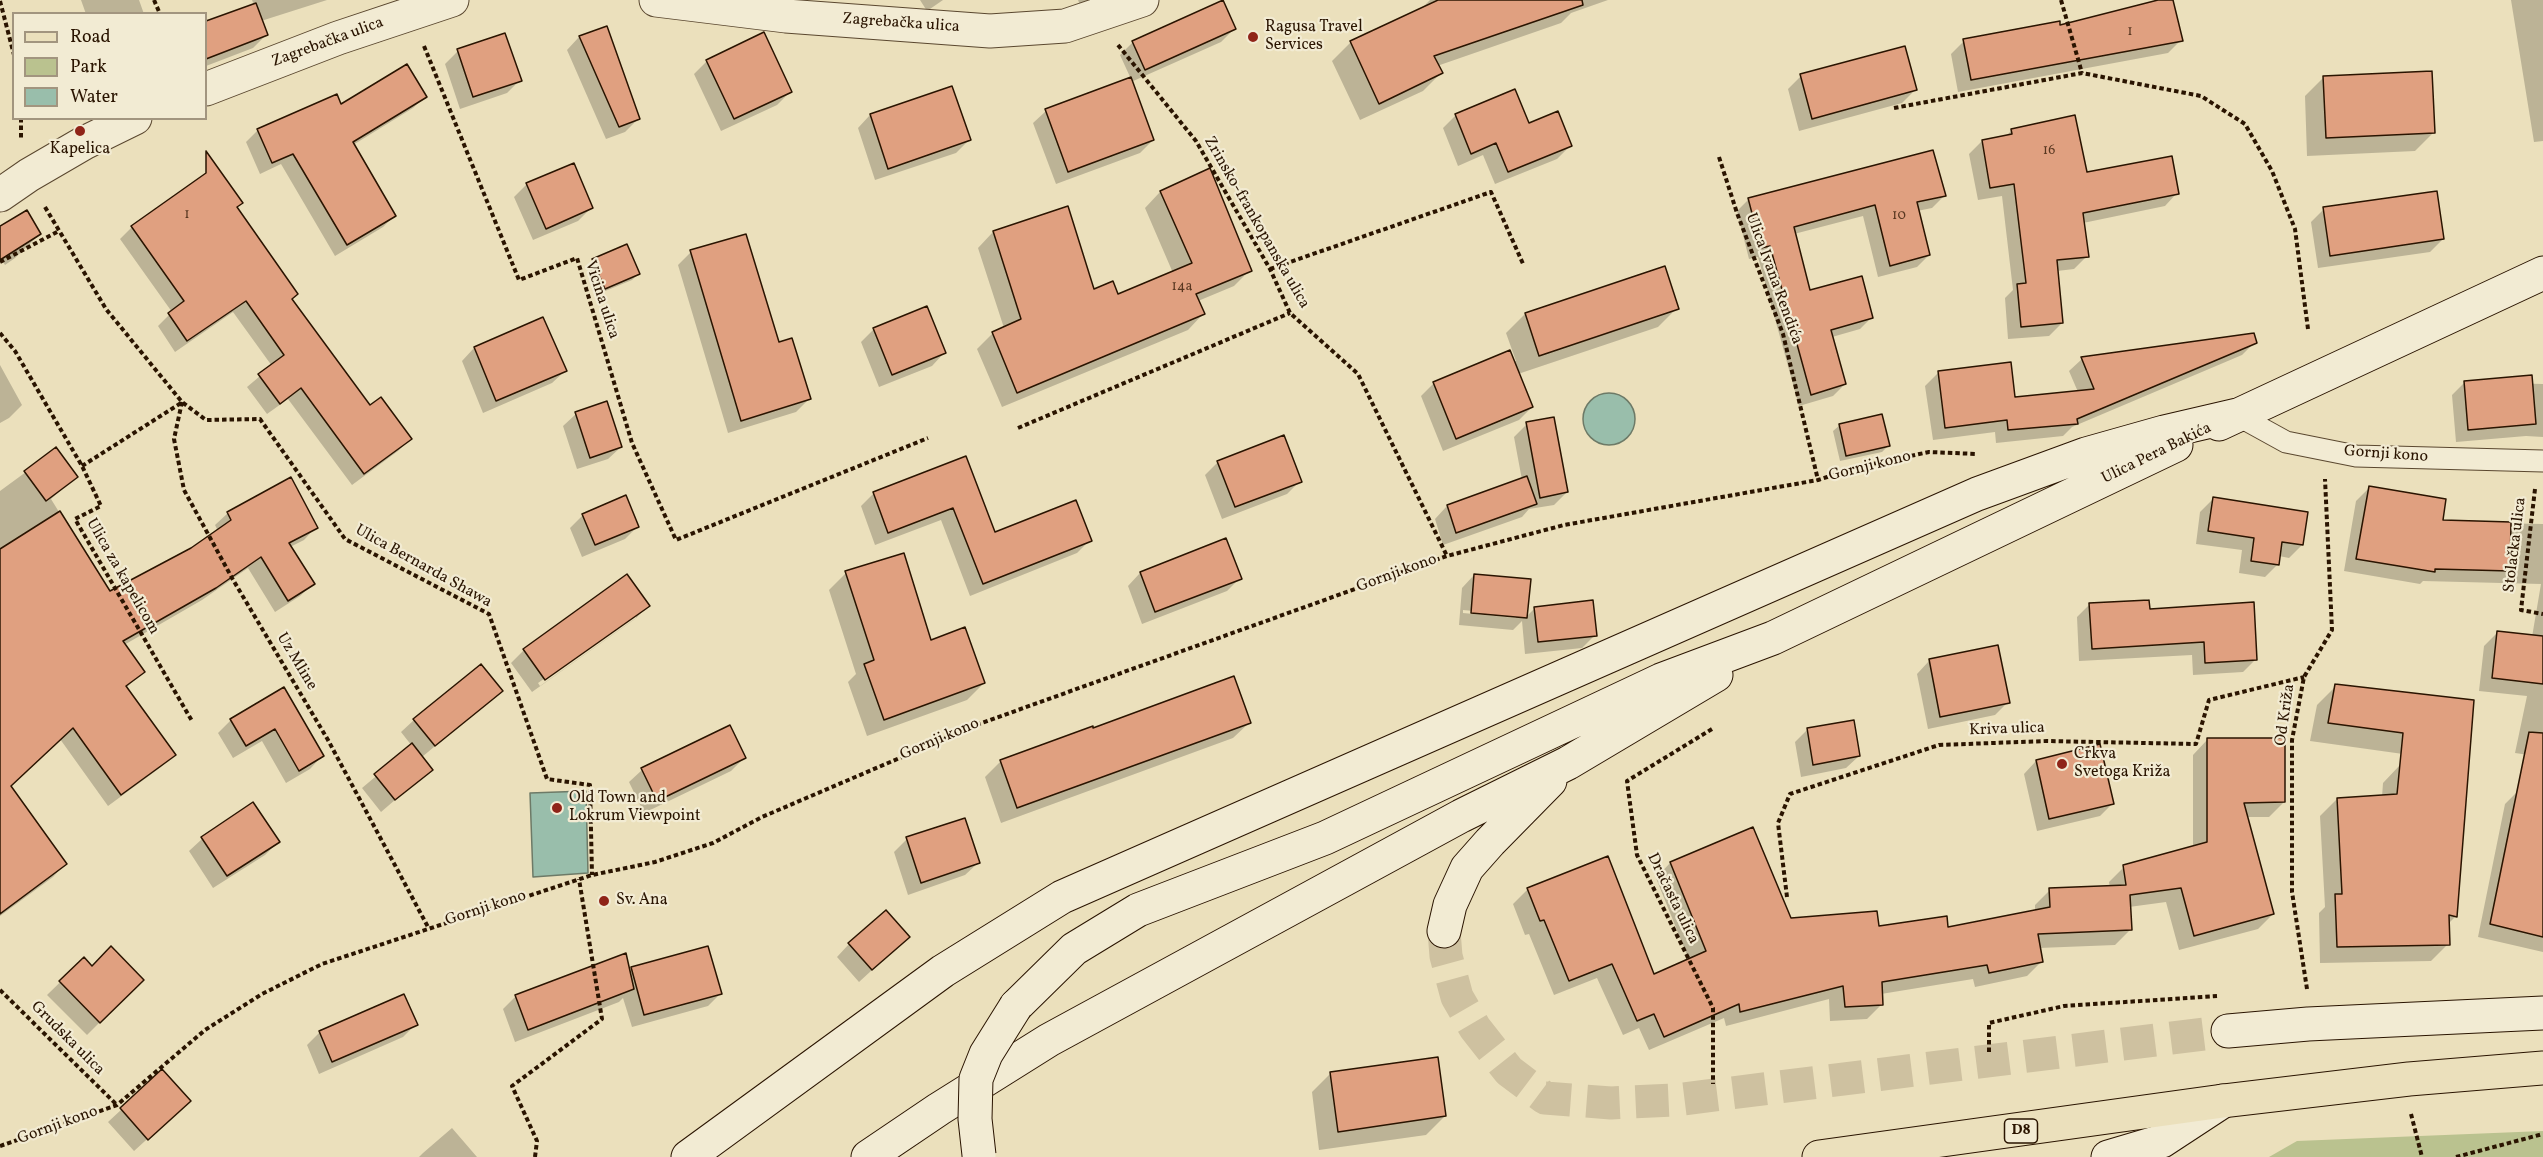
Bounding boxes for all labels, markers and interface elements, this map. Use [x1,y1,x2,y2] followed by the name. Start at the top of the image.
[842,10,960,38] street label: Zagrebačka ulica
[12,12,207,120] legend
[269,14,387,72] street label: Zagrebačka ulica
[1265,18,1363,56] place label: Ragusa Travel Services
[2127,24,2133,40] house number: 1
[70,25,111,50] text: Road
[1246,30,1260,44] marker: Ragusa Travel Services
[70,55,107,80] text: Park
[70,85,118,110] text: Water
[73,124,87,138] marker: Kapelica
[1199,134,1313,312] street label: Zrinsko-frankopanska ulica
[50,140,110,160] place label: Kapelica
[2043,143,2055,159] house number: 16
[184,207,190,223] house number: 1
[1892,208,1906,224] house number: 10
[1740,211,1806,347] street label: Ulica Ivana Rendića
[579,258,623,342] street label: Vicina ulica
[1172,279,1192,295] house number: 14a
[2099,419,2215,489] street label: Ulica Pera Bakića
[2343,442,2429,468] street label: Gornji kono
[1827,448,1913,486] street label: Gornji kono
[2501,496,2531,594] street label: Stolačka ulica
[81,516,163,638] street label: Ulica za kapelicom
[351,521,495,613] street label: Ulica Bernarda Shawa
[1354,551,1440,597] street label: Gornji kono
[271,630,321,694] street label: Uz Mline
[2272,683,2300,747] street label: Od Križa
[898,715,982,765] street label: Gornji kono
[1969,719,2045,741] street label: Kriva ulica
[2074,745,2170,783] place label: Crkva Svetoga Križa
[2055,757,2069,771] marker: Crkva Svetoga Križa
[569,789,701,827] place label: Old Town and Lokrum Viewpoint
[550,801,564,815] marker: Old Town and Lokrum Viewpoint
[1642,850,1702,948] street label: Dračasta ulica
[443,887,529,931] street label: Gornji kono
[616,891,668,911] place label: Sv. Ana
[597,894,611,908] marker: Sv. Ana
[26,998,108,1080] street label: Grudska ulica
[15,1103,101,1149] street label: Gornji kono
[2004,1119,2038,1143] road number: D8

